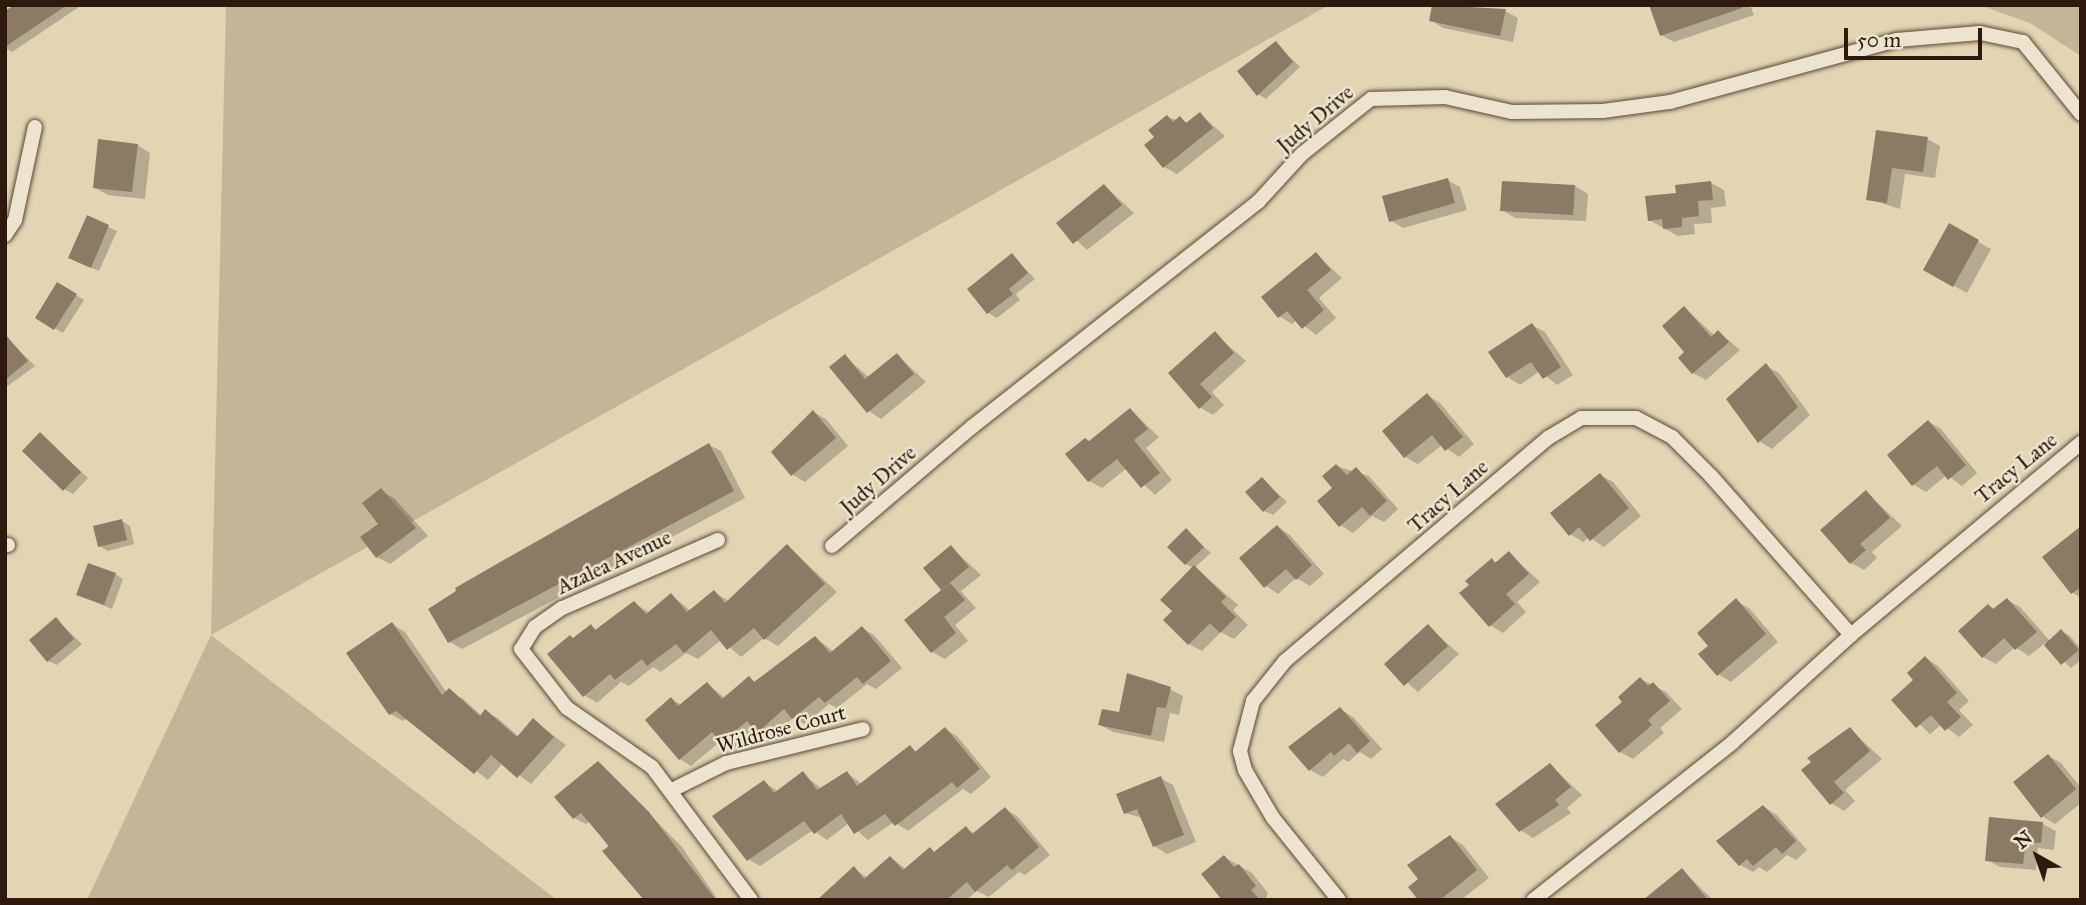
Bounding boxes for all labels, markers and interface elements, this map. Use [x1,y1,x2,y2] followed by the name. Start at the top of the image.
[1848,14,1986,58] scale bar
[1857,27,1901,53] text: 50 m
[1271,80,1359,158] street label: Judy Drive
[1970,427,2062,509] street label: Tracy Lane
[835,440,921,520] street label: Judy Drive
[1403,454,1493,538] street label: Tracy Lane
[553,524,675,600] street label: Azalea Avenue
[714,700,848,758] street label: Wildrose Court
[2002,821,2072,891] north arrow
[2010,826,2037,854] text: N

